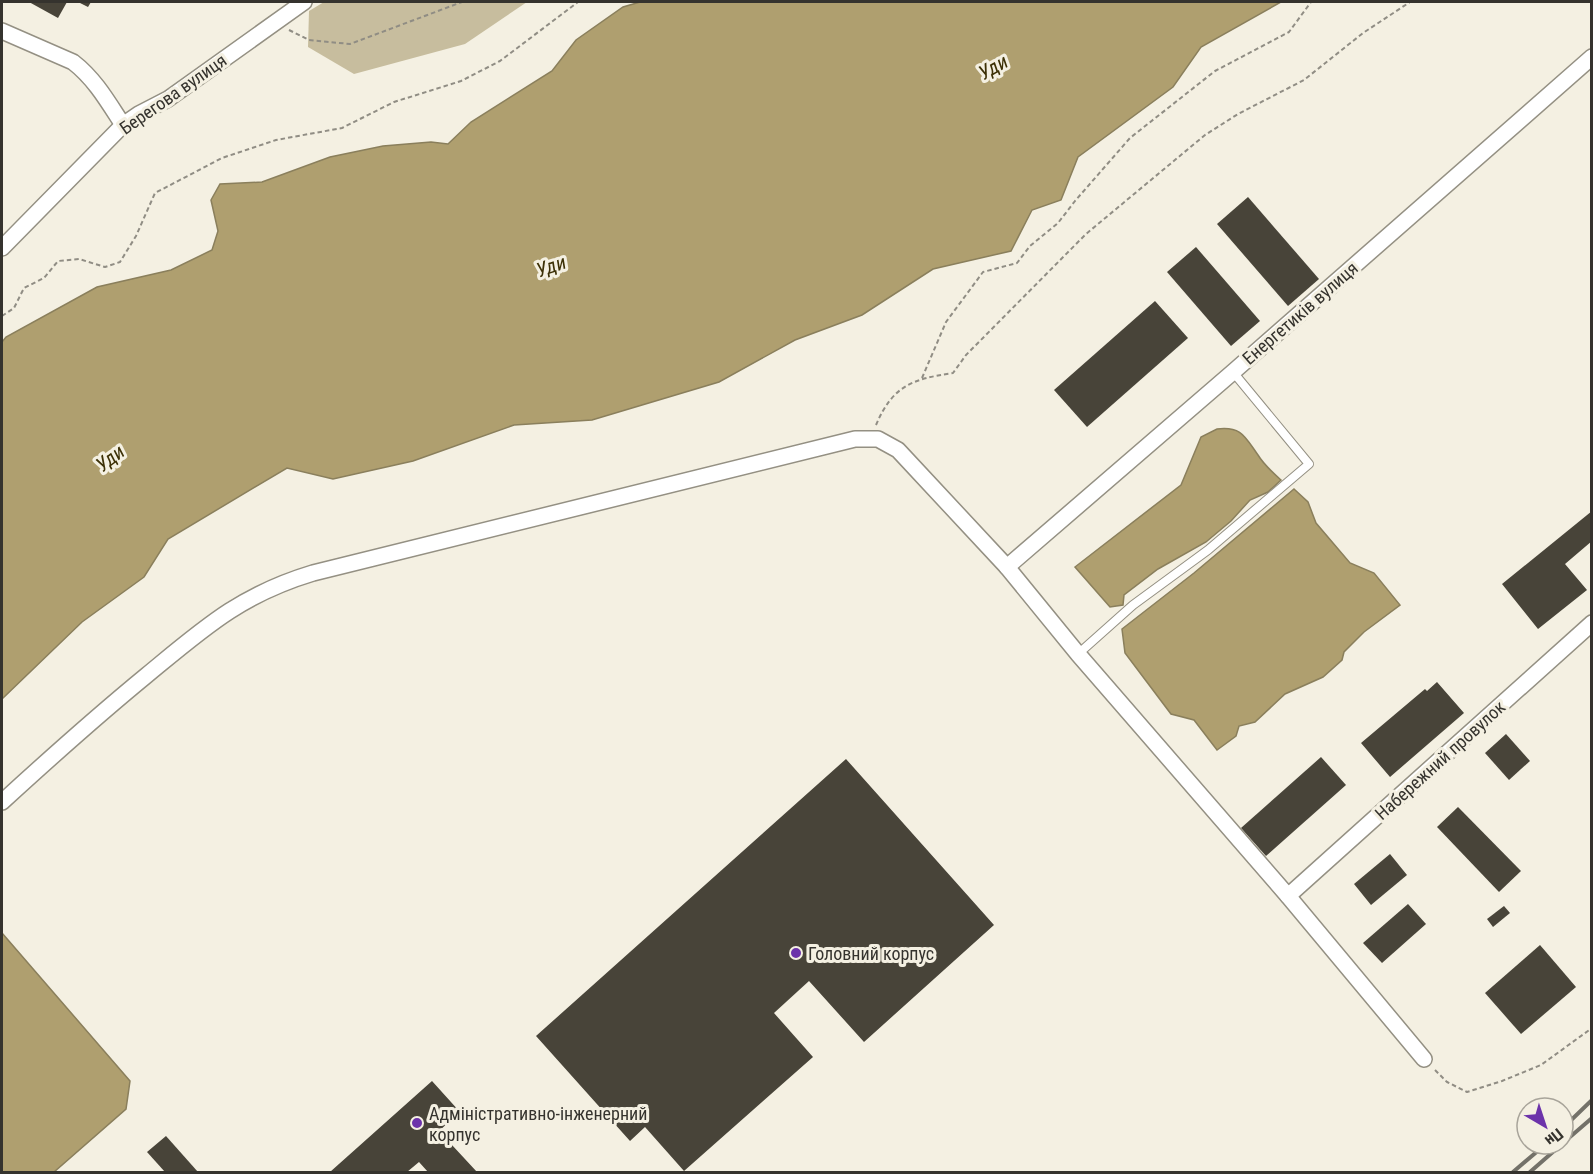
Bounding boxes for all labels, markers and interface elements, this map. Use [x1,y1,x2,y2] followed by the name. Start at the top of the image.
[115,49,231,139] street label: Берегова вулиця
[974,49,1012,85] water label: Уди
[533,250,569,282] water label: Уди
[1238,257,1362,369] street label: Енергетиків вулиця
[91,439,129,477] water label: Уди
[1371,696,1510,824] street label: Набережний провулок
[808,943,934,964] place label: Головний корпус
[789,946,803,960] marker: Головний корпус
[1515,1096,1575,1156] north arrow
[429,1103,647,1145] place label: Адміністративно-інженерний корпус
[410,1116,424,1130] marker: Адміністративно-інженерний корпус
[1541,1124,1567,1150] text: Пн

